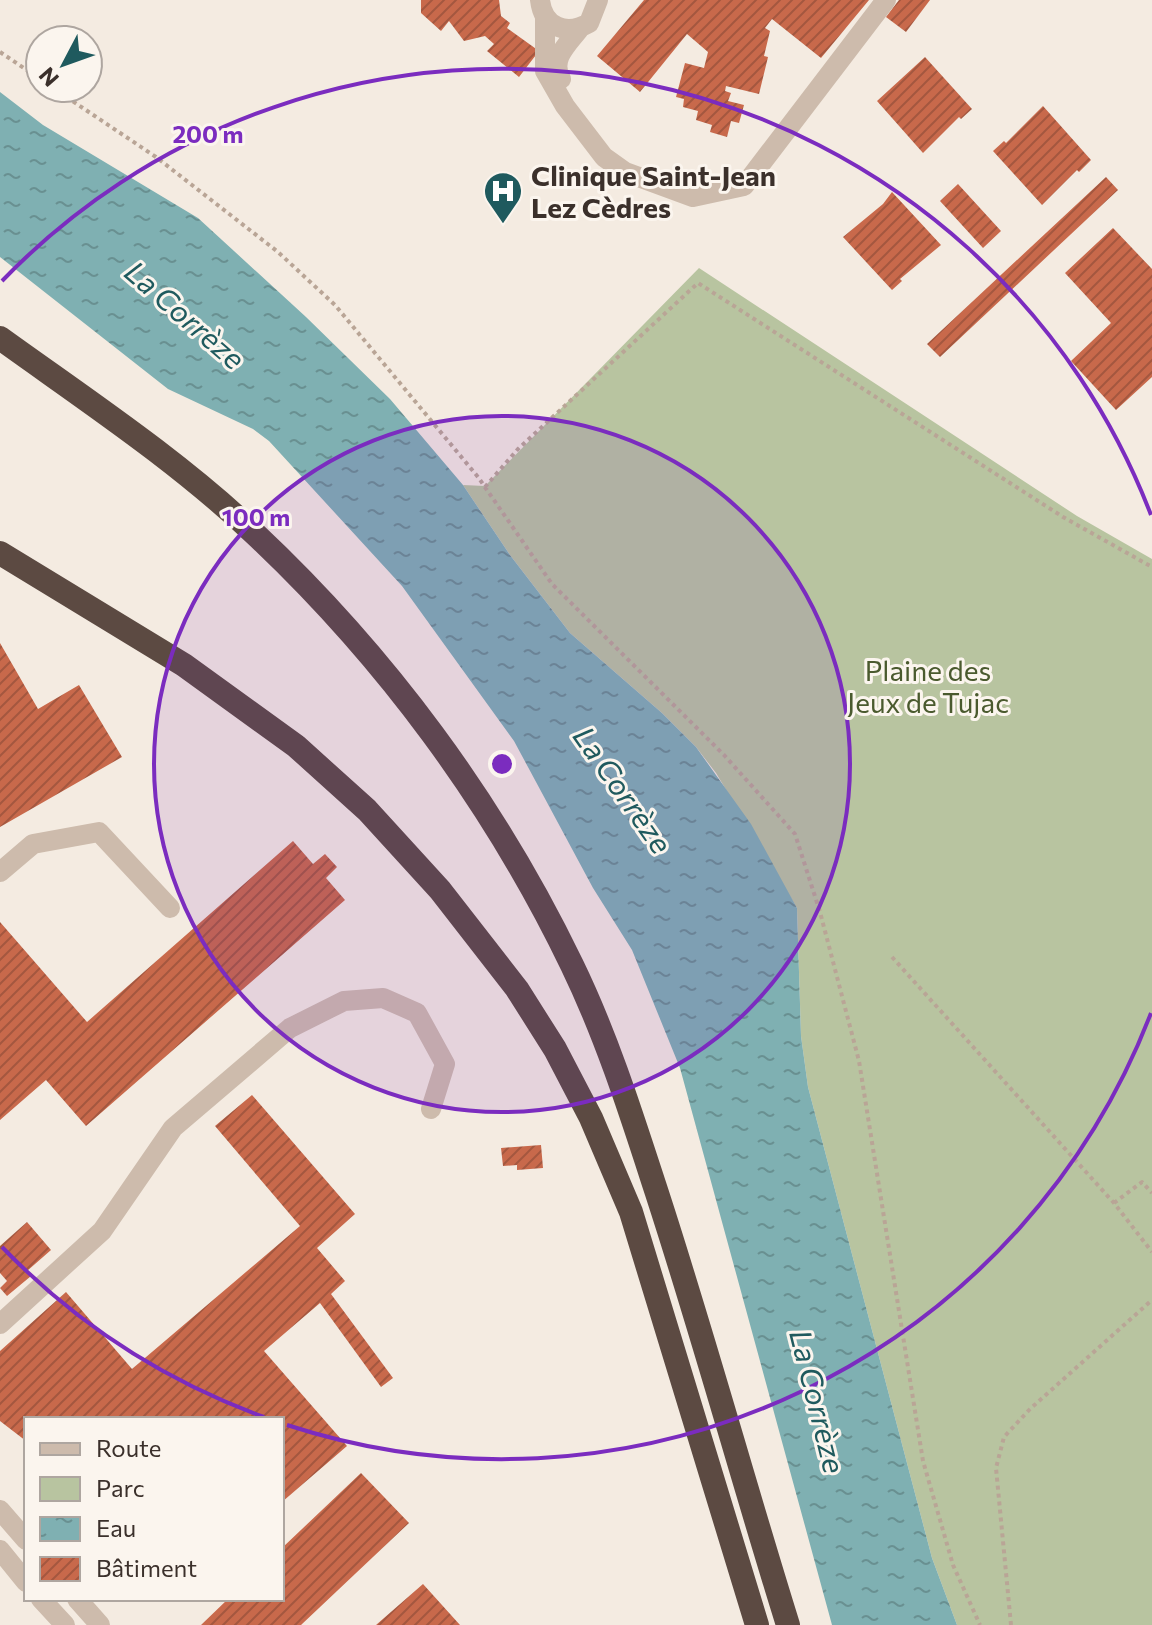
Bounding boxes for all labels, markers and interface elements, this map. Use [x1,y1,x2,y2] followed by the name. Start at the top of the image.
[24,24,104,104] north arrow
[33,62,64,93] text: N
[173,119,243,148] text: 200 m
[531,158,776,224] place label: Clinique Saint-Jean Lez Cèdres
[482,170,524,225] hospital icon: Clinique Saint-Jean Lez Cèdres
[118,252,254,376] water label: La Corrèze
[222,502,290,531] text: 100 m
[847,653,1009,719] park label: Plaine des Jeux de Tujac
[567,718,681,860] water label: La Corrèze
[488,750,516,778] centre of rings
[783,1325,855,1477] water label: La Corrèze
[24,1417,284,1601] legend
[96,1433,161,1462] text: Route
[96,1473,145,1502] text: Parc
[96,1513,136,1542] text: Eau
[96,1553,197,1582] text: Bâtiment

